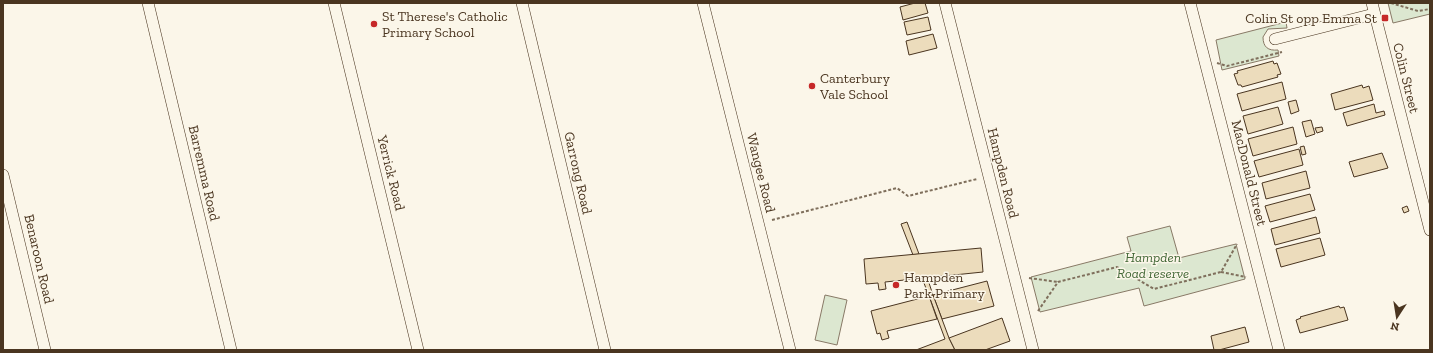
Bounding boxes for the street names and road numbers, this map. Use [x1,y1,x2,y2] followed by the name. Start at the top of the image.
[1389,41,1423,116] street label: Colin Street
[1228,118,1271,229] street label: MacDonald Street
[185,123,223,223] street label: Barremma Road
[984,126,1023,220] street label: Hampden Road
[560,130,596,216] street label: Garrong Road
[743,131,779,215] street label: Wangee Road
[373,133,409,213] street label: Yerrick Road
[20,213,58,306] street label: Benaroon Road

